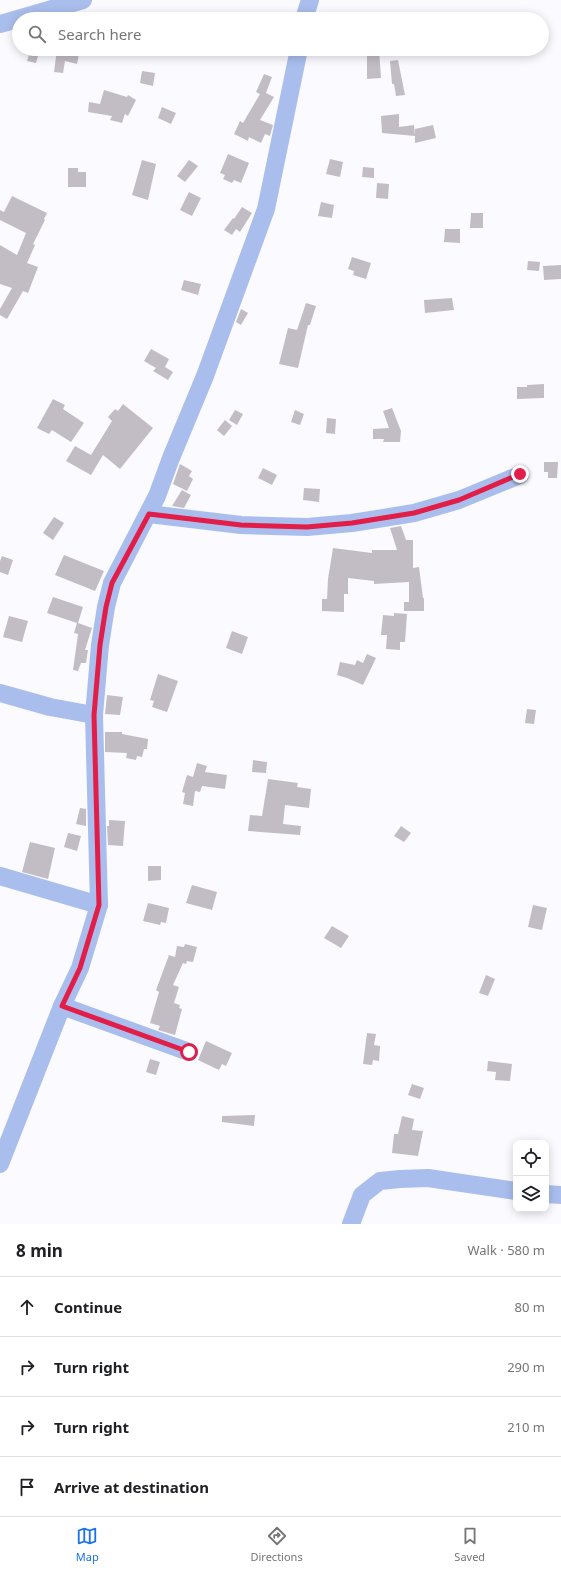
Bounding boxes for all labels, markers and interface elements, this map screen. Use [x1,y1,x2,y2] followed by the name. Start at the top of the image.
[12,12,549,56] search box
[26,23,48,45] icon: search
[58,24,141,44] text: Search here
[511,465,529,483] route end
[180,1043,198,1061] route start
[513,1140,549,1212] map controls
[513,1140,549,1176] button: locate
[513,1176,549,1212] button: layers
[16,1239,63,1262] text: 8 min
[467,1241,545,1259] text: Walk · 580 m
[16,1296,38,1318] icon: ahead
[54,1297,122,1317] text: Continue
[515,1298,545,1316] text: 80 m
[16,1356,38,1378] icon: right
[54,1357,129,1377] text: Turn right
[507,1358,545,1376] text: 290 m
[16,1416,38,1438] icon: right
[54,1417,129,1437] text: Turn right
[507,1418,545,1436] text: 210 m
[16,1476,38,1498] icon: arrive
[54,1477,209,1497] text: Arrive at destination
[76,1525,99,1564] tab: Map
[250,1525,303,1564] tab: Directions
[454,1525,485,1564] tab: Saved

